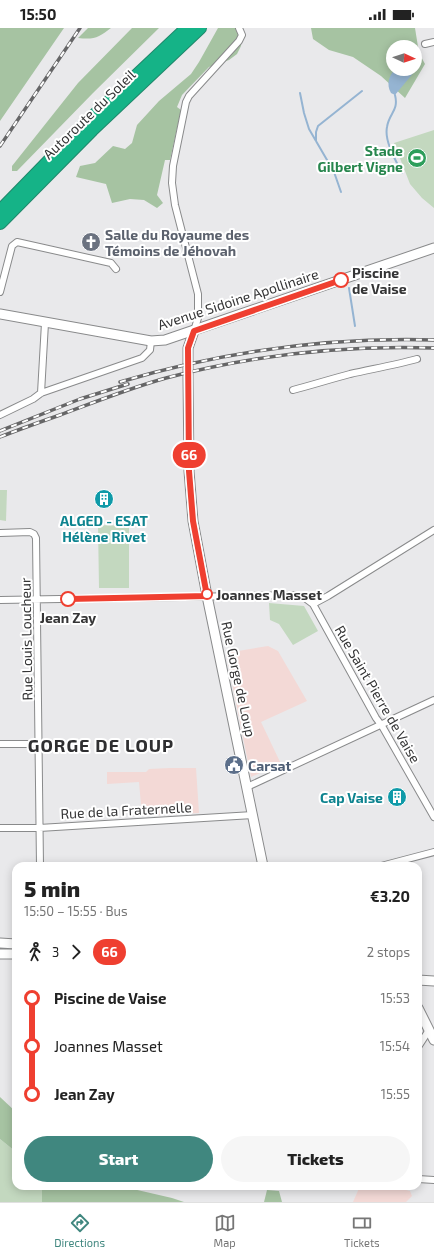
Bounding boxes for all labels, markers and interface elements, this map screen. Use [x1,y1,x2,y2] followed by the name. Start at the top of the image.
[20,5,56,23] text: 15:50
[386,40,422,76] north arrow
[386,40,422,76] map controls
[39,65,139,162] street label: Autoroute du Soleil
[318,142,403,175] place label: Stade Gilbert Vigne
[406,147,428,169] sports icon: Stade Gilbert Vigne
[105,226,249,259] place label: Salle du Royaume des Témoins de Jéhovah
[80,231,102,253] church icon: Salle du Royaume des Témoins de Jéhovah
[352,264,407,297] place label: Piscine de Vaise
[155,265,321,333] street label: Avenue Sidoine Apollinaire
[333,272,349,288] marker: Piscine de Vaise
[171,442,207,468] line badge: 66
[181,446,197,463] text: 66
[93,488,115,510] building icon: ALGED - ESAT Hélène Rivet
[60,512,149,545] place label: ALGED - ESAT Hélène Rivet
[16,577,36,701] street label: Rue Louis Loucheur
[216,586,322,603] place label: Joannes Masset
[201,588,213,600] marker: Joannes Masset
[60,591,76,607] marker: Jean Zay
[40,609,96,626] place label: Jean Zay
[218,620,260,738] street label: Rue Gorge de Loup
[332,622,424,766] street label: Rue Saint Pierre de Vaise
[28,734,174,756] district label: GORGE DE LOUP
[223,754,245,776] public building icon: Carsat
[248,757,292,774] place label: Carsat
[386,786,408,808] building icon: Cap Vaise
[320,789,383,806] place label: Cap Vaise
[60,798,192,822] street label: Rue de la Fraternelle
[24,875,80,901] text: 5 min
[370,887,410,905] text: €3.20
[24,903,128,919] text: 15:50 – 15:55 · Bus
[24,941,46,963] icon: walk
[65,941,87,963] icon: forward
[101,943,118,960] text: 66
[52,944,59,960] text: 3
[367,944,410,960] text: 2 stops
[54,989,166,1007] text: Piscine de Vaise
[381,990,410,1006] text: 15:53
[54,1037,163,1055] text: Joannes Masset
[380,1038,410,1054] text: 15:54
[54,1085,115,1103] text: Jean Zay
[381,1086,410,1102] text: 15:55
[24,1136,213,1182] button: Start
[221,1136,410,1182] button: Tickets
[54,1212,105,1249] tab: Directions
[214,1212,236,1249] tab: Map
[344,1212,380,1249] tab: Tickets

